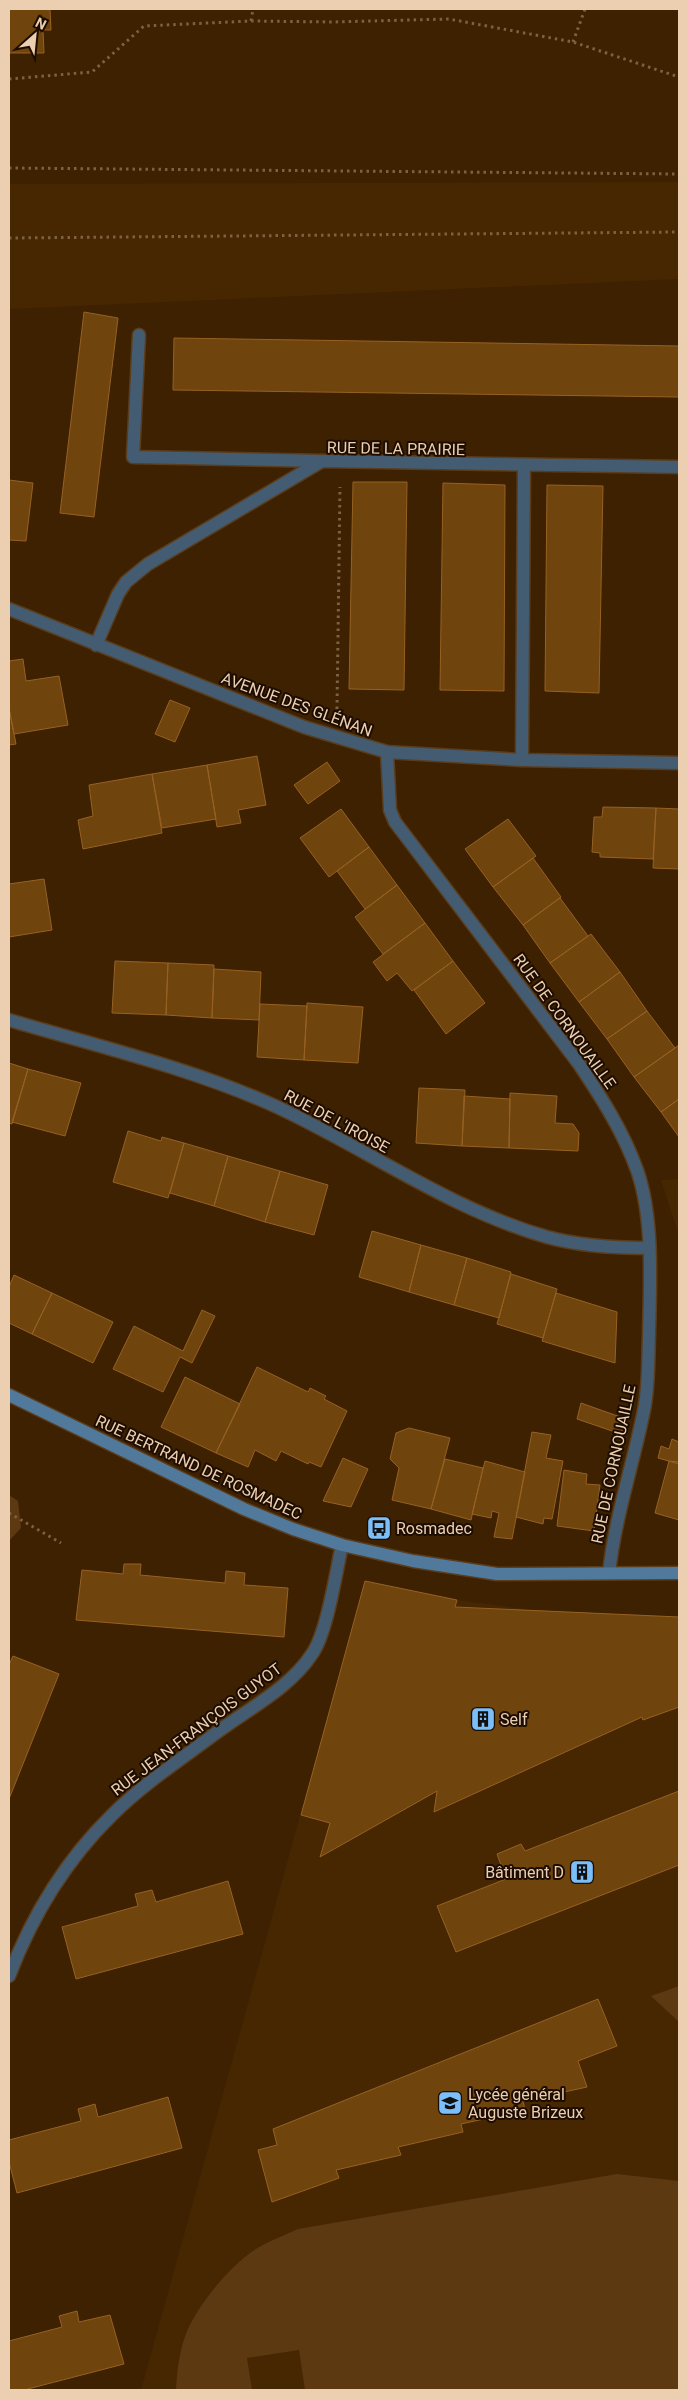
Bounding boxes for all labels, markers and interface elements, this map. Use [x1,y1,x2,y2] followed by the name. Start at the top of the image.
[10,10,60,60] north arrow
[33,14,49,33] text: N
[327,438,465,459] street label: RUE DE LA PRAIRIE
[219,668,375,741] street label: AVENUE DES GLÉNAN
[509,950,620,1092] street label: RUE DE CORNOUAILLE
[281,1086,393,1157] street label: RUE DE L'IROISE
[587,1383,640,1545] street label: RUE DE CORNOUAILLE
[92,1411,305,1524] street label: RUE BERTRAND DE ROSMADEC
[366,1515,392,1541] bus stop icon: Rosmadec
[396,1519,472,1538] place label: Rosmadec
[107,1659,286,1800] street label: RUE JEAN-FRANÇOIS GUYOT
[470,1706,496,1732] building icon: Self
[500,1710,528,1729] place label: Self
[569,1859,595,1885] building icon: Bâtiment D
[485,1863,564,1882] place label: Bâtiment D
[468,2085,583,2122] place label: Lycée général Auguste Brizeux
[437,2090,463,2116] school or university icon: Lycée général Auguste Brizeux

